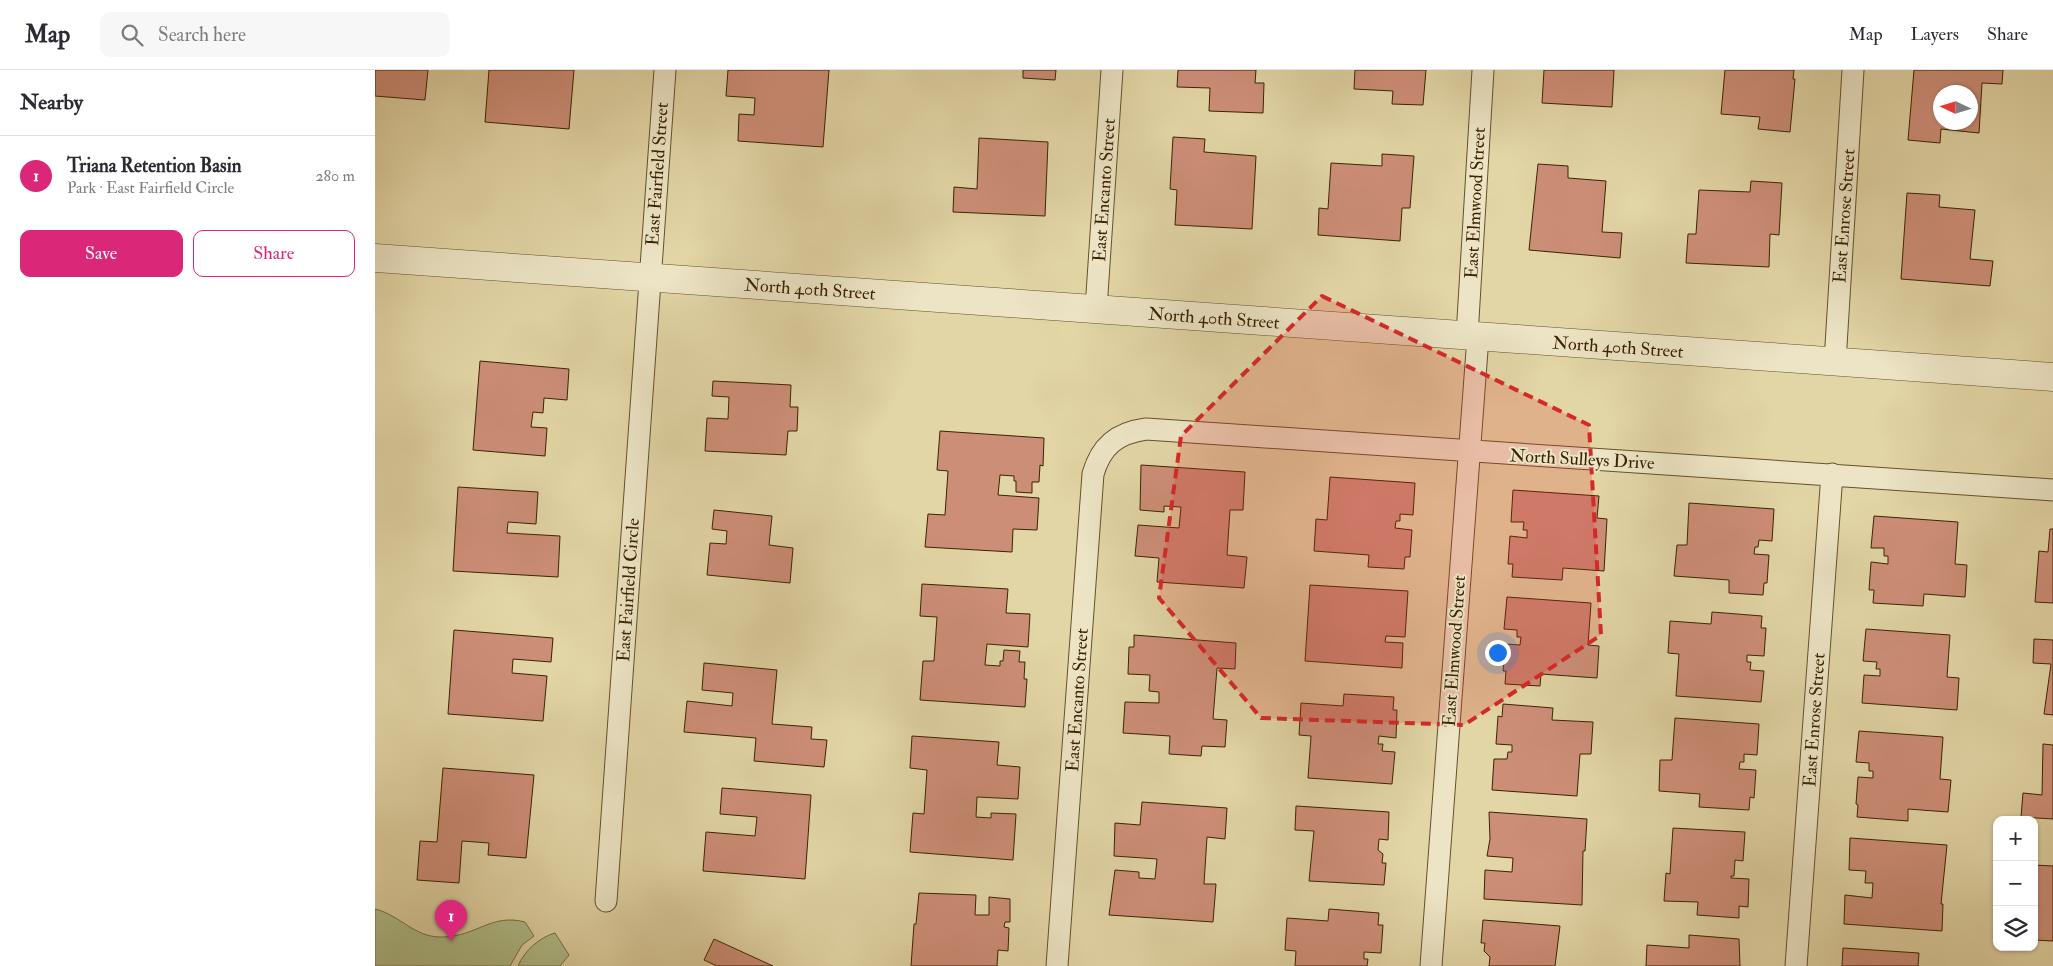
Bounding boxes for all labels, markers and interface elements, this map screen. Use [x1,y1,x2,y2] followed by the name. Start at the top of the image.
[100,12,450,57] search box
[25,19,70,50] text: Map
[118,21,146,49] icon: search
[158,23,246,47] text: Search here
[1849,23,1883,46] text: Map
[1911,23,1959,46] text: Layers
[1987,23,2028,46] text: Share
[1933,85,1978,130] north arrow
[20,89,83,116] text: Nearby
[641,101,674,247] street label: East Fairfield Street
[1088,117,1121,263] street label: East Encanto Street
[1460,126,1491,279] street label: East Elmwood Street
[1828,148,1861,284] street label: East Enrose Street
[67,154,241,178] text: Triana Retention Basin
[33,166,39,186] text: 1
[315,166,355,186] text: 280 m
[67,178,234,198] text: Park · East Fairfield Circle
[20,230,183,277] button: Save
[193,230,355,277] button: Share
[744,273,877,306] street label: North 40th Street
[1148,302,1281,335] street label: North 40th Street
[1552,331,1685,364] street label: North 40th Street
[1509,444,1656,475] street label: North Sulleys Drive
[612,517,645,663] street label: East Fairfield Circle
[1438,574,1471,728] street label: East Elmwood Street
[1061,627,1094,773] street label: East Encanto Street
[1485,640,1511,666] your location
[1798,652,1831,788] street label: East Enrose Street
[1993,816,2038,951] map controls
[1993,816,2038,861] button: +
[1993,861,2038,906] button: −
[435,900,467,941] pin: 1
[1993,906,2038,951] button: layers

